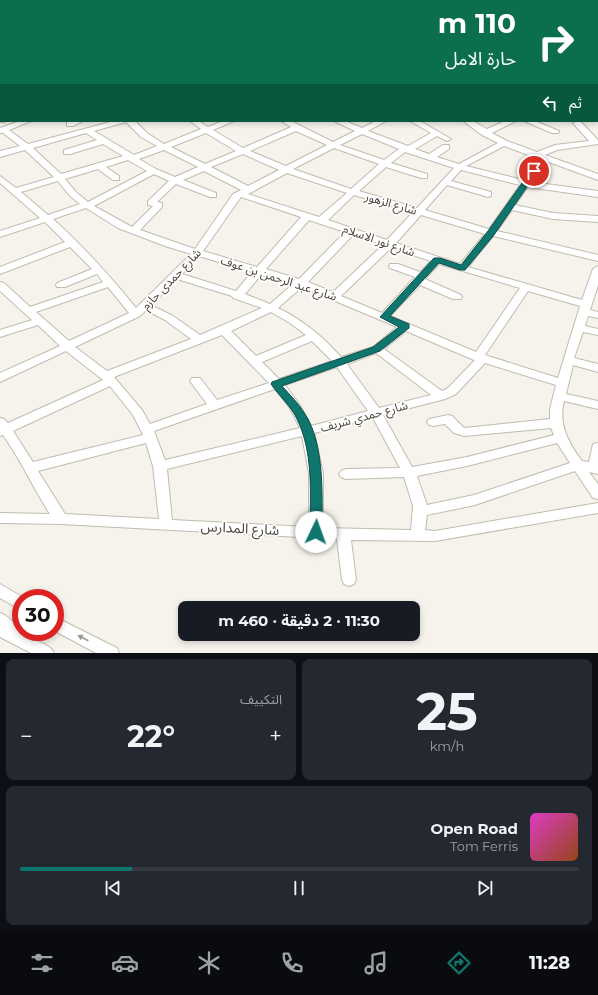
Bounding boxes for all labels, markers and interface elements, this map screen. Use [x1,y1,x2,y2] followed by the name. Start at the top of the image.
[438,6,516,40] text: 110 m
[530,16,582,68] icon: right
[445,48,516,70] text: حارة الامل
[539,92,561,114] icon: left
[569,93,582,112] text: ثم
[517,154,551,188] pin
[523,160,545,182] icon: arrive
[362,188,419,220] street label: شارع الزهور
[340,221,417,261] street label: شارع نور الاسلام
[138,245,205,314] street label: شارع حمدى حازم
[219,252,339,306] street label: شارع عبد الرحمن بن عوف
[319,397,410,438] street label: شارع حمدي شريف
[295,511,337,553] position arrow
[200,517,280,541] street label: شارع المدارس
[12,589,64,641] speed limit sign: 30
[218,611,380,630] text: 11:30 · 2 دقيقة · 460 m
[77,635,89,641] one-way arrow
[416,680,478,743] text: 25
[240,691,282,707] text: التكييف
[127,718,175,755] text: 22°
[20,723,33,750] text: −
[269,723,282,750] text: +
[430,738,464,754] text: km/h
[431,819,518,838] text: Open Road
[450,838,518,854] text: Tom Ferris
[102,877,124,899] icon: previous
[288,877,310,899] icon: pause
[474,877,496,899] icon: next
[28,949,56,977] icon: filters
[111,949,139,977] icon: car
[195,949,223,977] icon: climate
[278,949,306,977] icon: phone
[362,949,390,977] icon: music
[445,949,473,977] icon: directions
[529,952,570,974] text: 11:28

